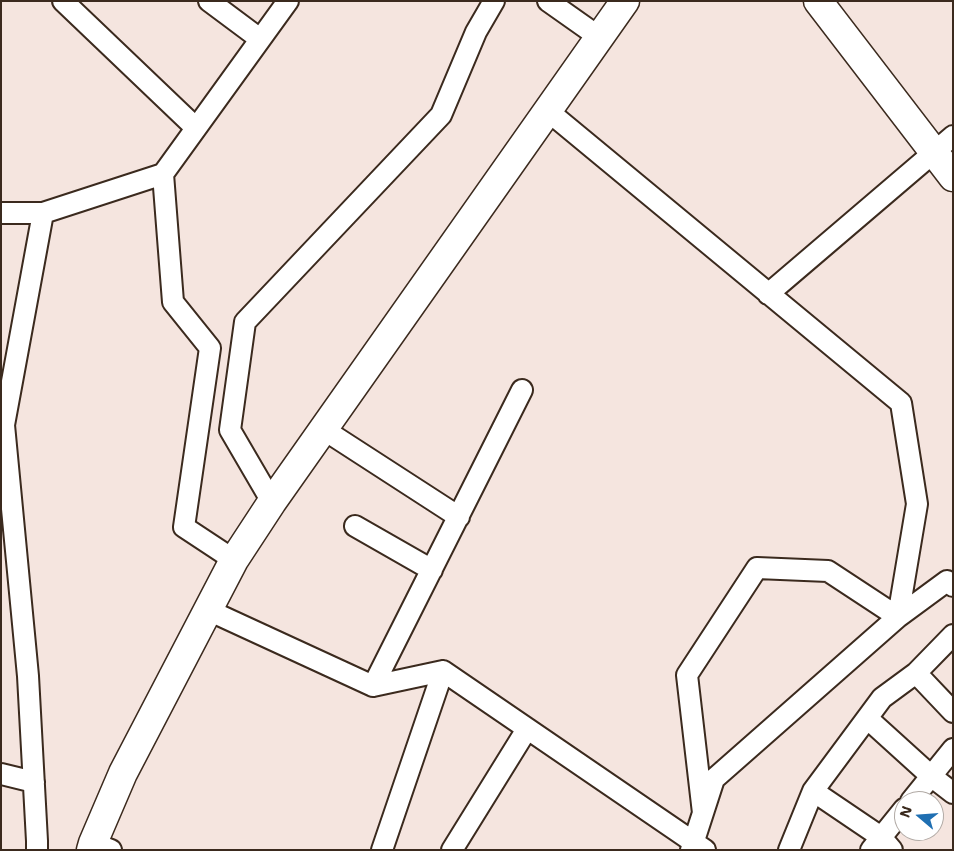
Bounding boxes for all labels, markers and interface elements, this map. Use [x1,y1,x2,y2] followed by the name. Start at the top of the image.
[894,791,944,841] north arrow
[895,804,916,820] text: N

